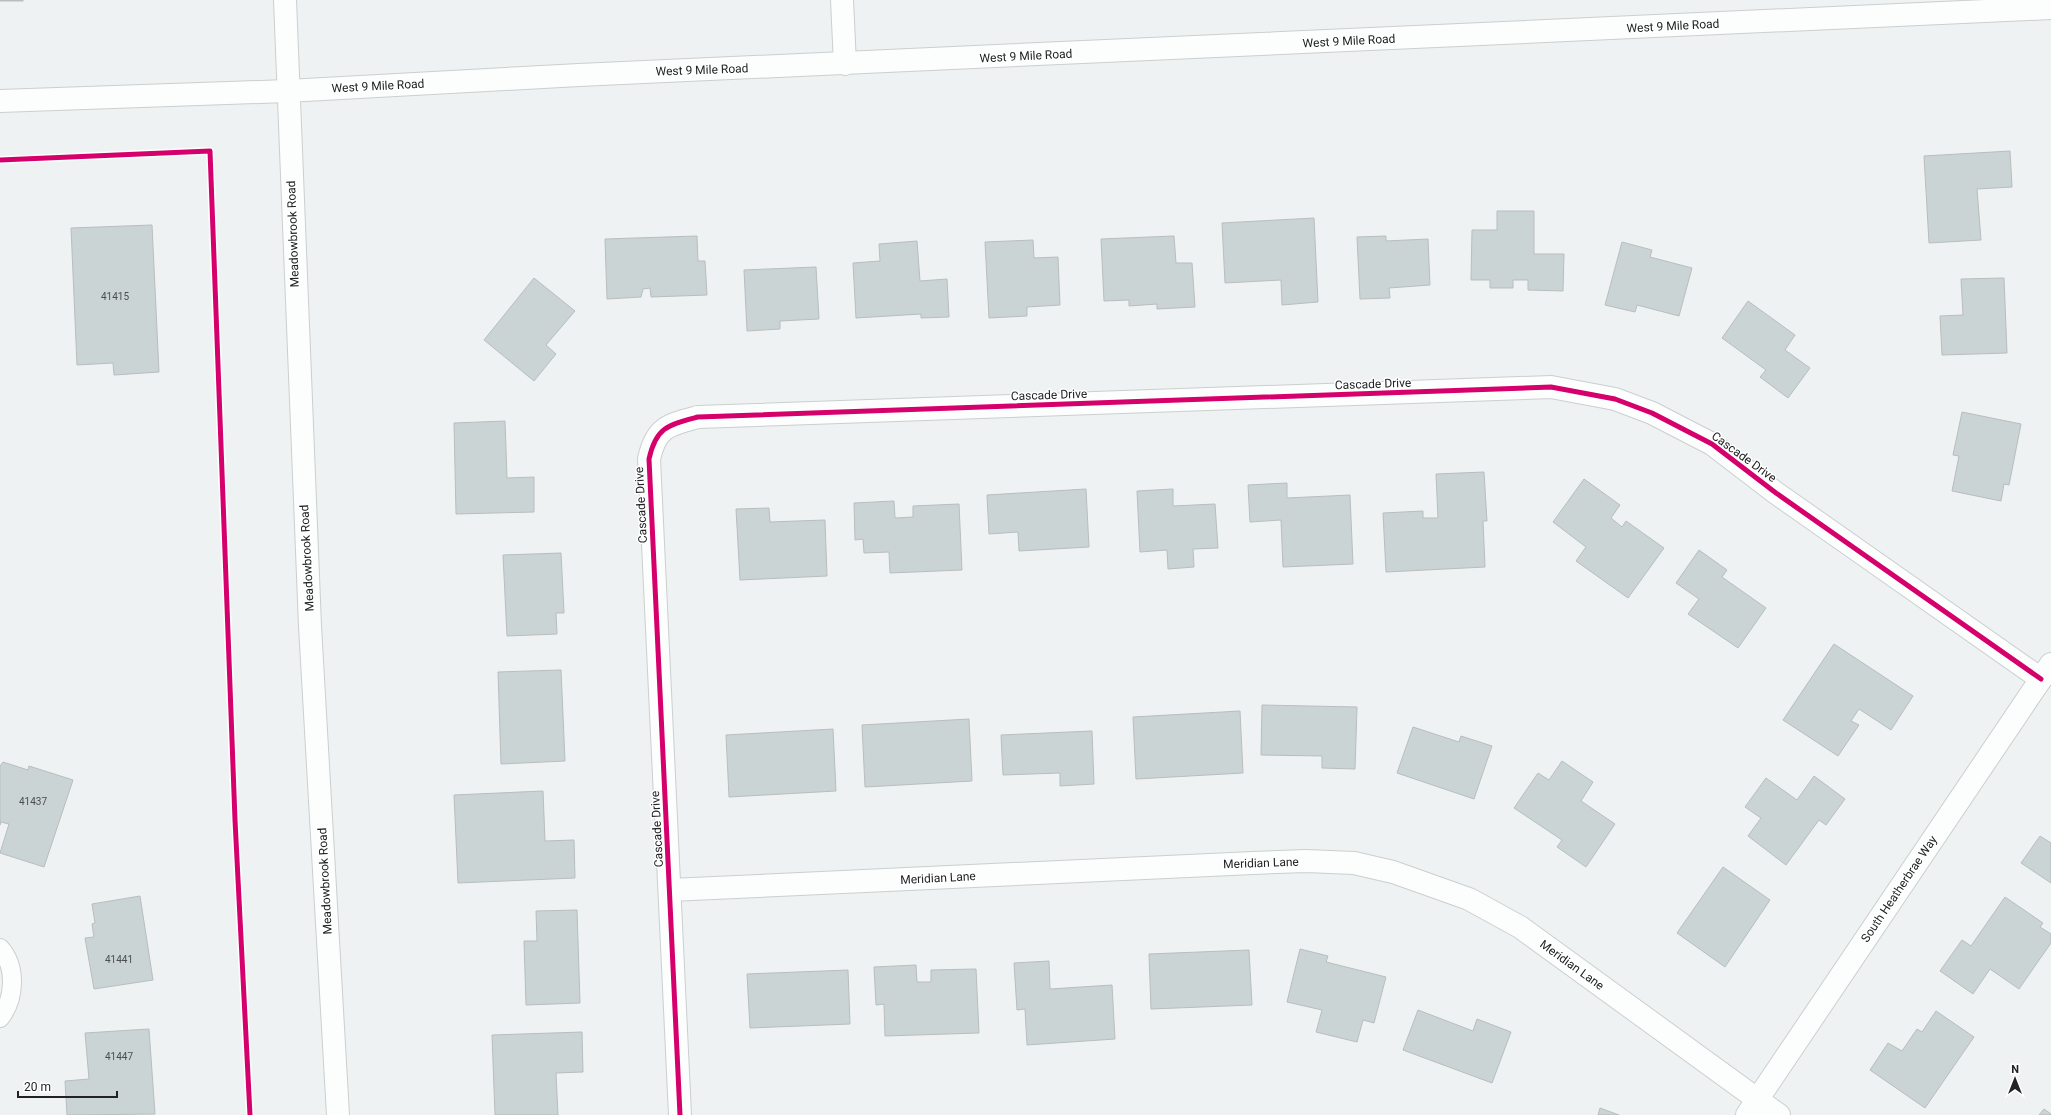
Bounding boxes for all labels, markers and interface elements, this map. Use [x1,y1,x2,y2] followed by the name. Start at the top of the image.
[1626,17,1720,35] street label: West 9 Mile Road
[1302,32,1396,50] street label: West 9 Mile Road
[979,47,1073,65] street label: West 9 Mile Road
[655,61,749,79] street label: West 9 Mile Road
[331,77,425,95] street label: West 9 Mile Road
[284,180,302,288] street label: Meadowbrook Road
[101,291,129,302] house number: 41415
[1335,376,1411,392] street label: Cascade Drive
[1011,387,1087,403] street label: Cascade Drive
[1709,429,1779,485] street label: Cascade Drive
[632,466,650,544] street label: Cascade Drive
[297,504,317,612] street label: Meadowbrook Road
[648,790,666,868] street label: Cascade Drive
[19,796,47,807] house number: 41437
[315,827,335,935] street label: Meadowbrook Road
[1858,833,1940,945] street label: South Heatherbrae Way
[1223,855,1299,871] street label: Meridian Lane
[900,869,976,887] street label: Meridian Lane
[1537,937,1607,993] street label: Meridian Lane
[105,954,133,965] house number: 41441
[105,1051,133,1062] house number: 41447
[1995,1059,2035,1099] north arrow
[2011,1063,2019,1076] text: N
[18,1073,117,1099] scale bar
[24,1080,51,1094] text: 20 m

